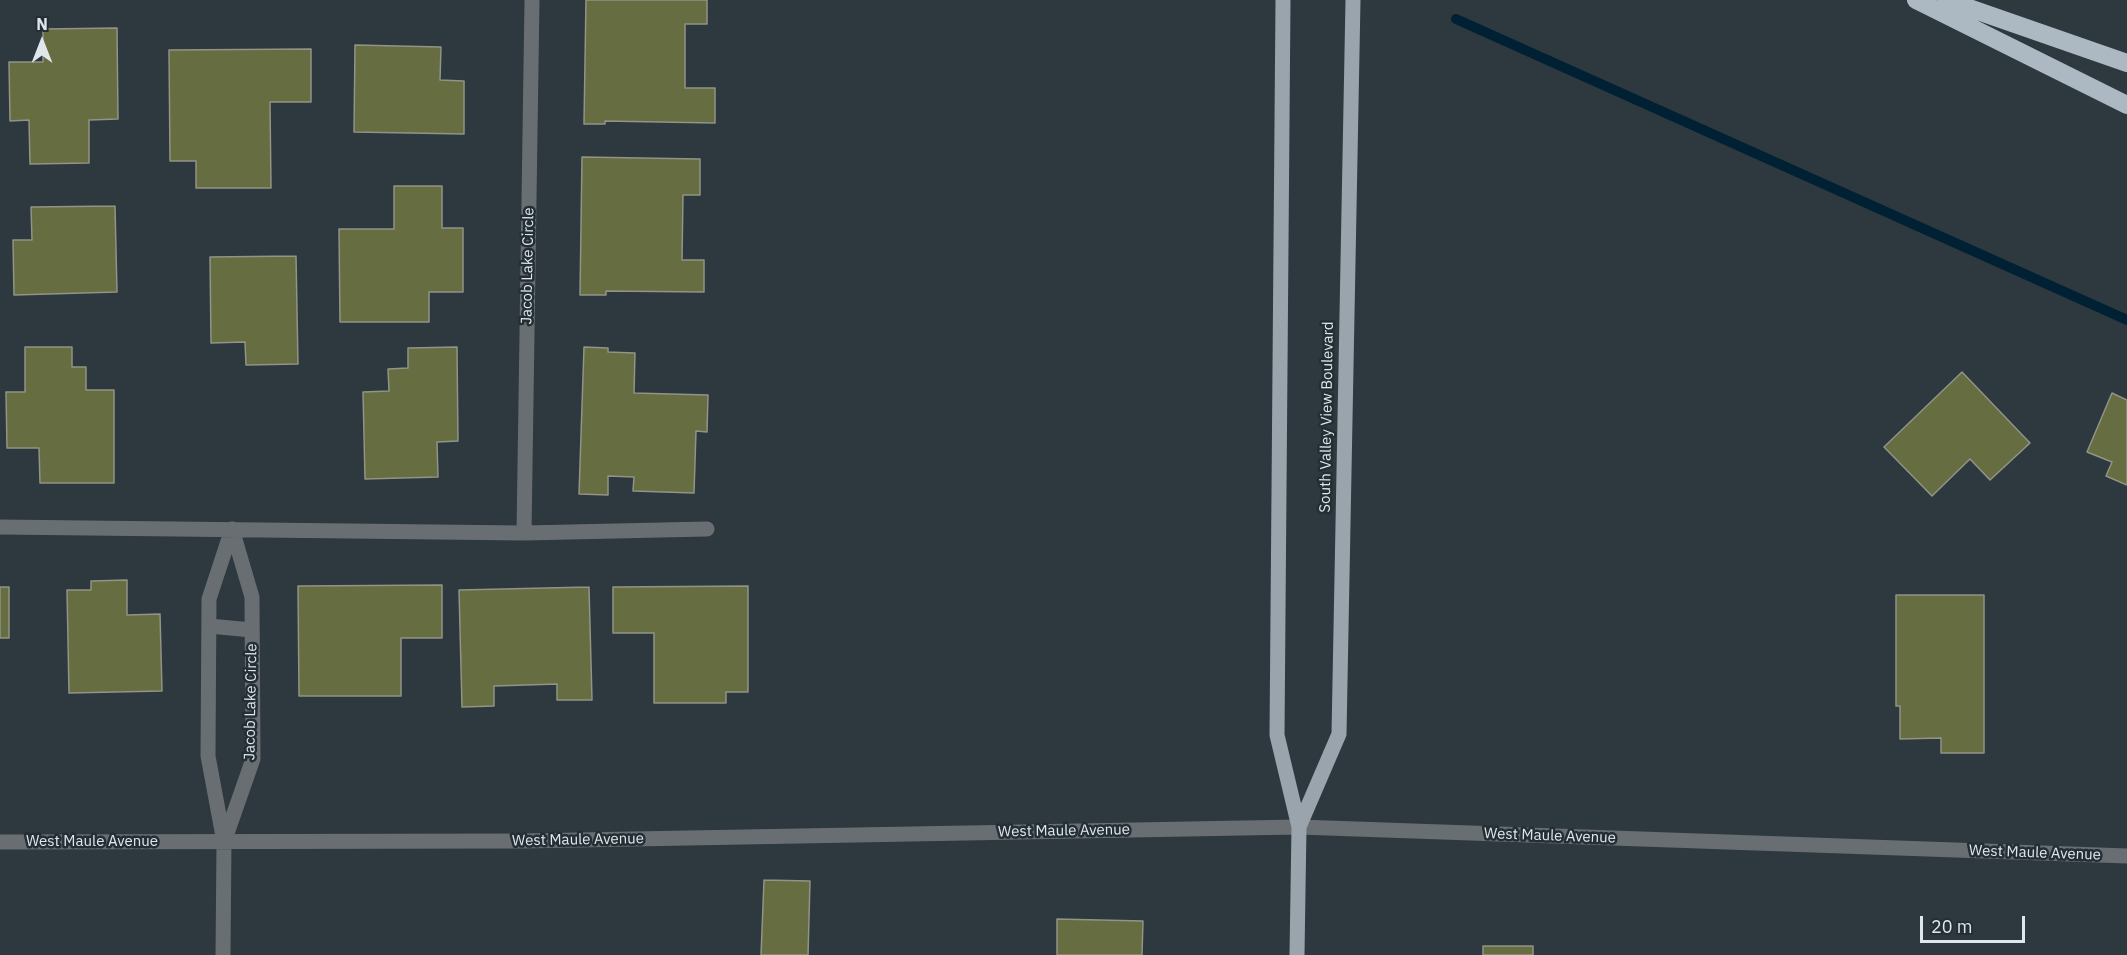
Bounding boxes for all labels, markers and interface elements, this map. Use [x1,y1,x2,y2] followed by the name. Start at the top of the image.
[12,12,72,72] north arrow
[36,14,48,34] text: N
[518,207,538,325] street label: Jacob Lake Circle
[1316,321,1338,513] street label: South Valley View Boulevard
[241,643,261,761] street label: Jacob Lake Circle
[998,821,1130,841] street label: West Maule Avenue
[1484,825,1616,847] street label: West Maule Avenue
[512,830,644,850] street label: West Maule Avenue
[26,833,158,851] street label: West Maule Avenue
[1969,842,2101,864] street label: West Maule Avenue
[1923,904,2028,942] scale bar
[1931,915,1973,938] text: 20 m

